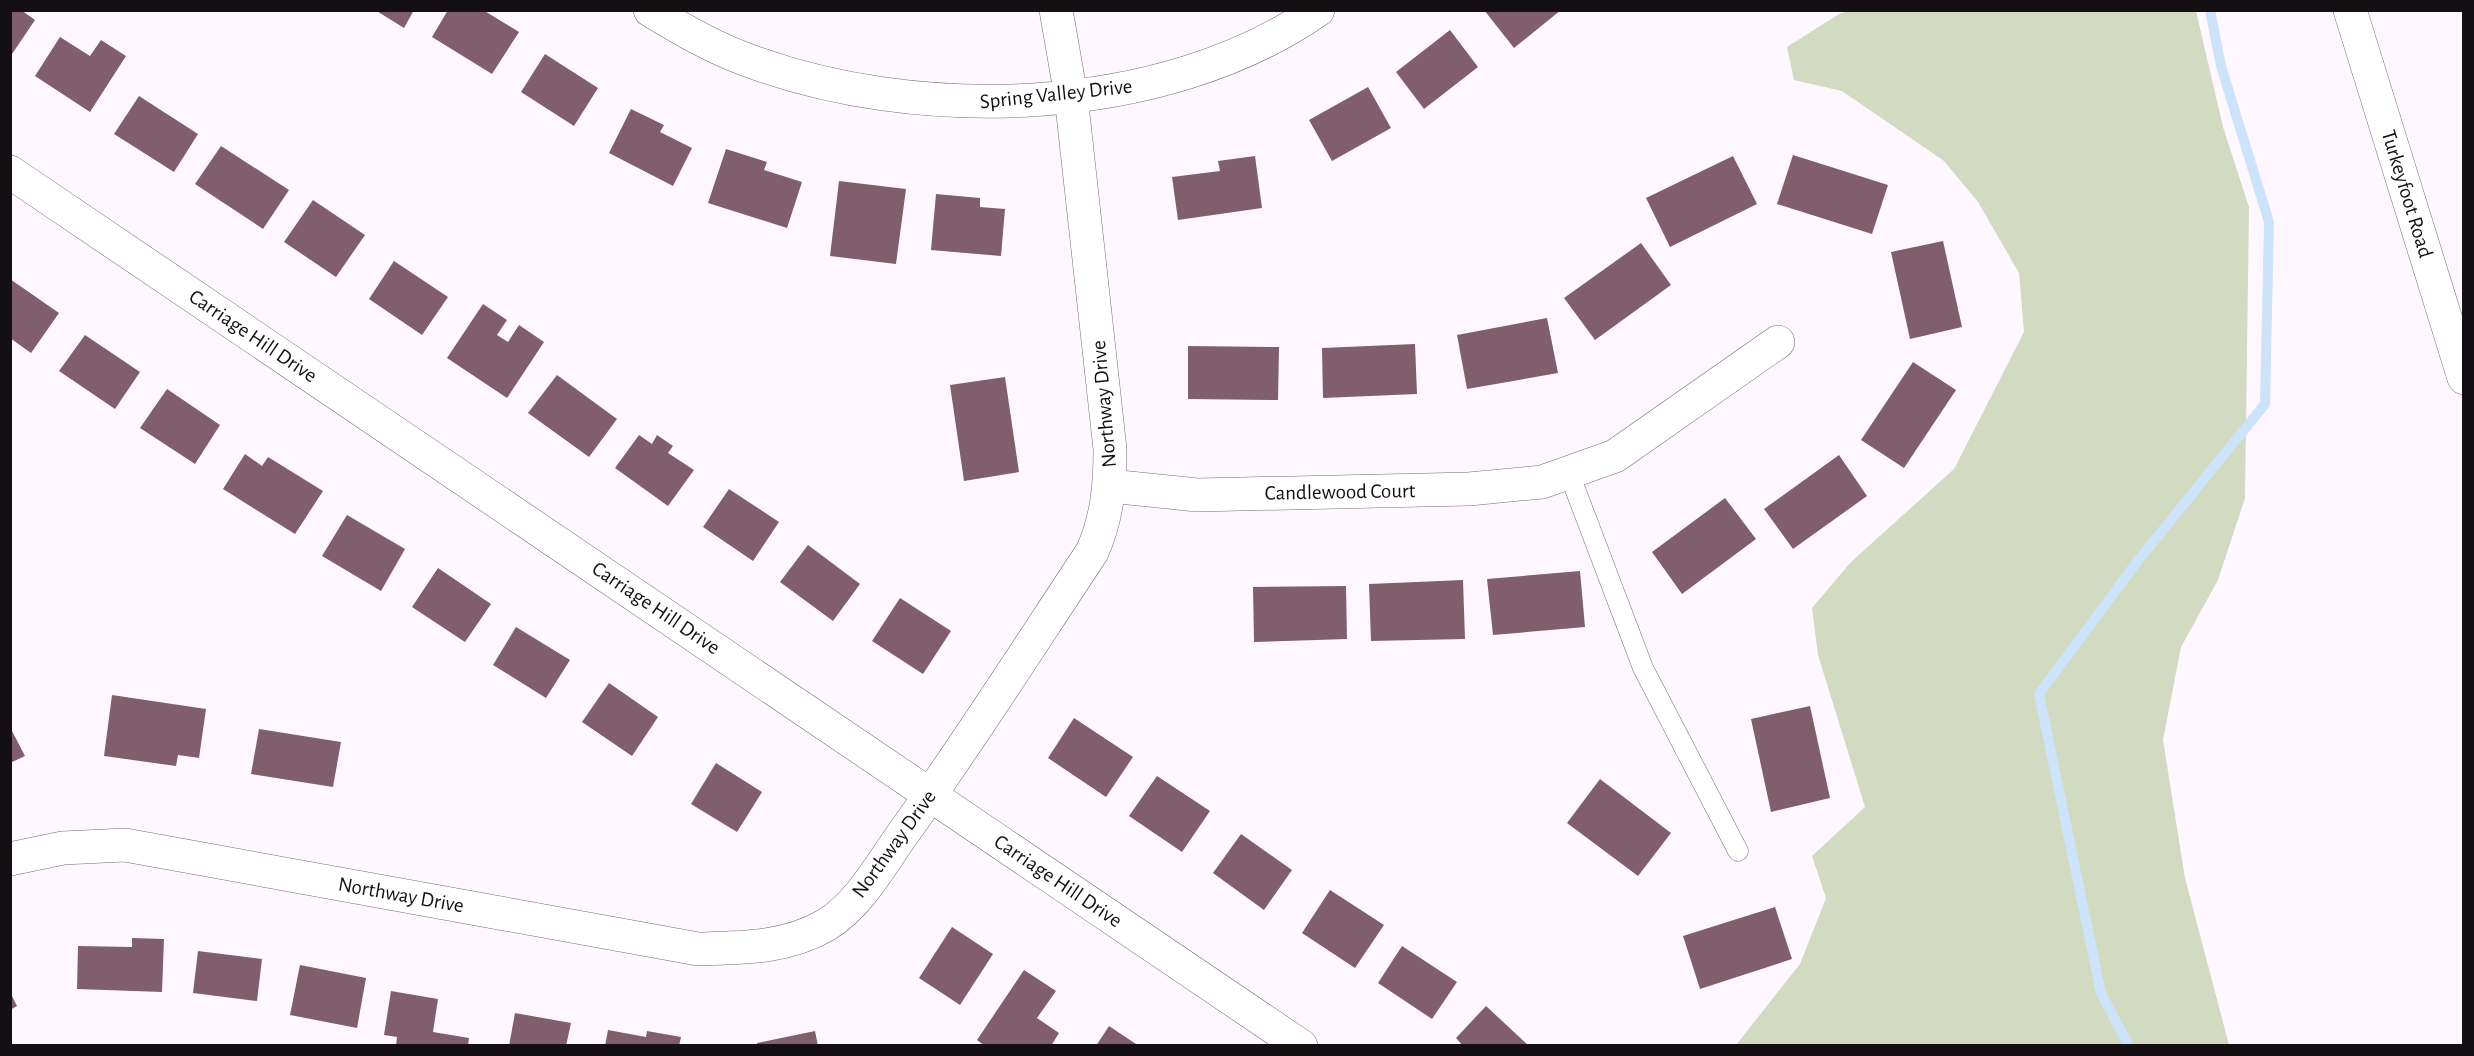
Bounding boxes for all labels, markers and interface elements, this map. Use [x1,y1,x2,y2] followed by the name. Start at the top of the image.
[979,76,1133,112] street label: Spring Valley Drive
[2378,128,2436,261] street label: Turkeyfoot Road
[185,286,321,386] street label: Carriage Hill Drive
[1088,340,1120,468] street label: Northway Drive
[1265,480,1416,504] street label: Candlewood Court
[588,558,724,658] street label: Carriage Hill Drive
[848,786,940,902] street label: Northway Drive
[990,831,1126,931] street label: Carriage Hill Drive
[336,874,466,916] street label: Northway Drive

